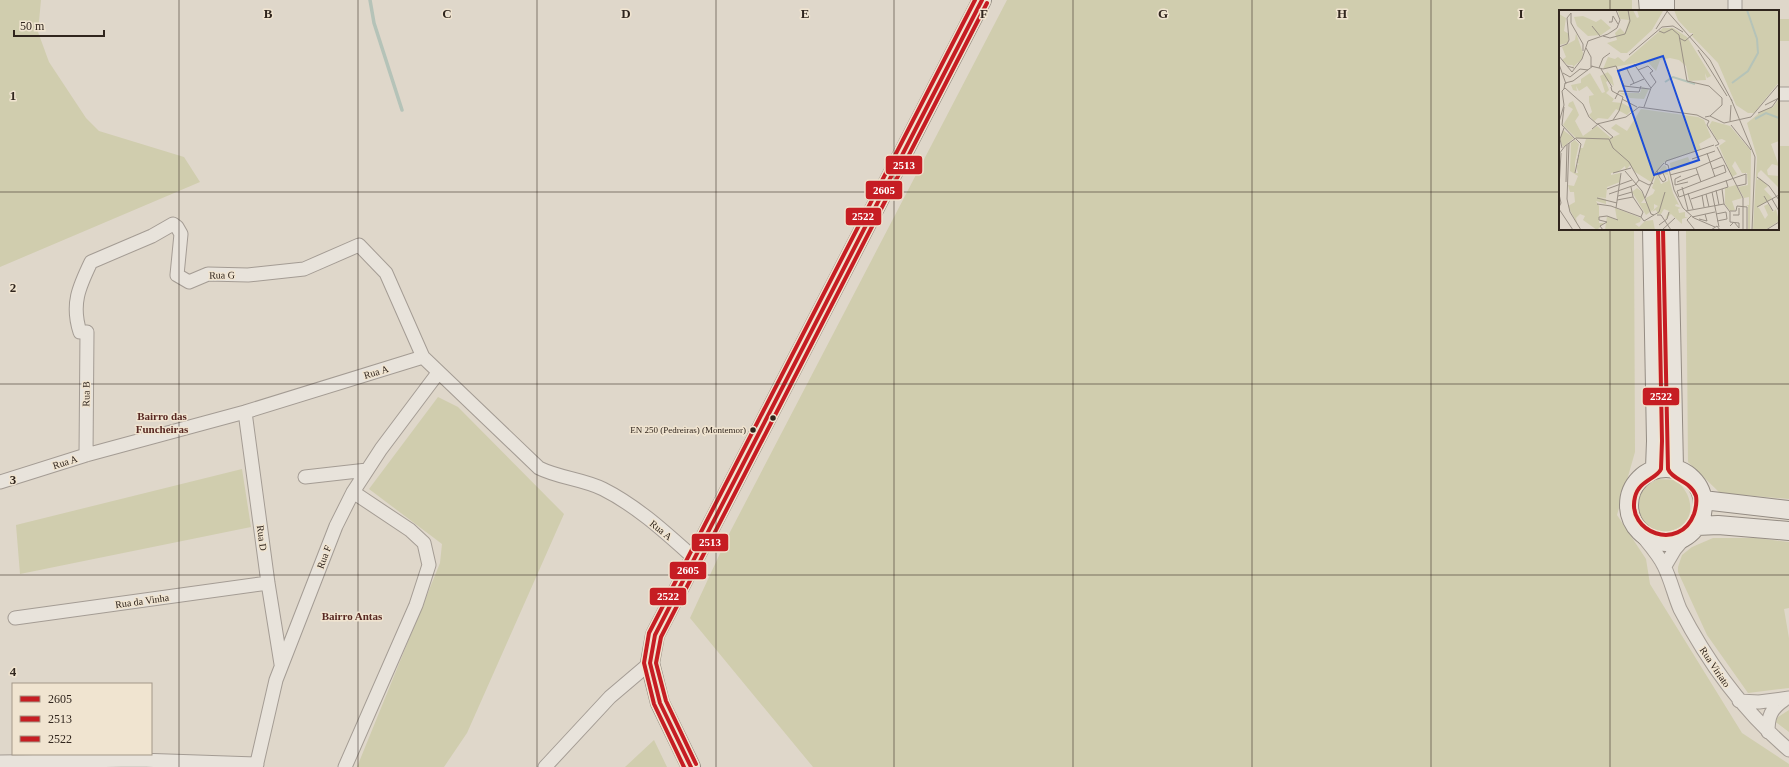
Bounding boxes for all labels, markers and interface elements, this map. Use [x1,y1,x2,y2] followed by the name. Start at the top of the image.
[264,6,273,21] text: B
[442,6,452,21] text: C
[621,6,631,21] text: D
[801,6,809,21] text: E
[980,6,988,21] text: F
[1158,6,1168,21] text: G
[1337,6,1347,21] text: H
[1518,6,1524,21] text: I
[1559,10,1779,230] inset map
[14,12,104,38] scale bar
[20,19,45,33] text: 50 m
[10,88,16,103] text: 1
[885,155,923,175] line badge: 2513
[893,159,916,171] text: 2513
[865,180,903,200] line badge: 2605
[873,184,896,196] text: 2605
[845,207,882,226] line badge: 2522
[852,210,875,222] text: 2522
[209,269,235,281] street label: Rua G
[10,280,16,295] text: 2
[362,363,390,381] street label: Rua A
[80,381,92,407] street label: Rua B
[1642,387,1680,406] line badge: 2522
[1650,390,1673,402] text: 2522
[136,410,189,435] district label: Bairro das Funcheiras
[768,413,778,423] unlabelled marker
[630,425,746,435] place label: EN 250 (Pedreiras) (Montemor)
[748,425,758,435] marker: EN 250 (Pedreiras) (Montemor)
[51,453,79,471] street label: Rua A
[10,472,17,487] text: 3
[648,518,675,543] street label: Rua A
[255,524,269,552] street label: Rua D
[691,533,729,552] line badge: 2513
[699,536,722,548] text: 2513
[315,543,334,570] street label: Rua F
[669,561,707,580] line badge: 2605
[677,564,700,576] text: 2605
[649,587,687,606] line badge: 2522
[657,590,680,602] text: 2522
[114,592,170,610] street label: Rua da Vinha
[322,610,383,622] district label: Bairro Antas
[1698,645,1732,689] street label: Rua Viriato
[10,664,17,679] text: 4
[12,683,152,755] legend
[48,692,72,706] text: 2605
[48,712,72,726] text: 2513
[48,732,72,746] text: 2522

